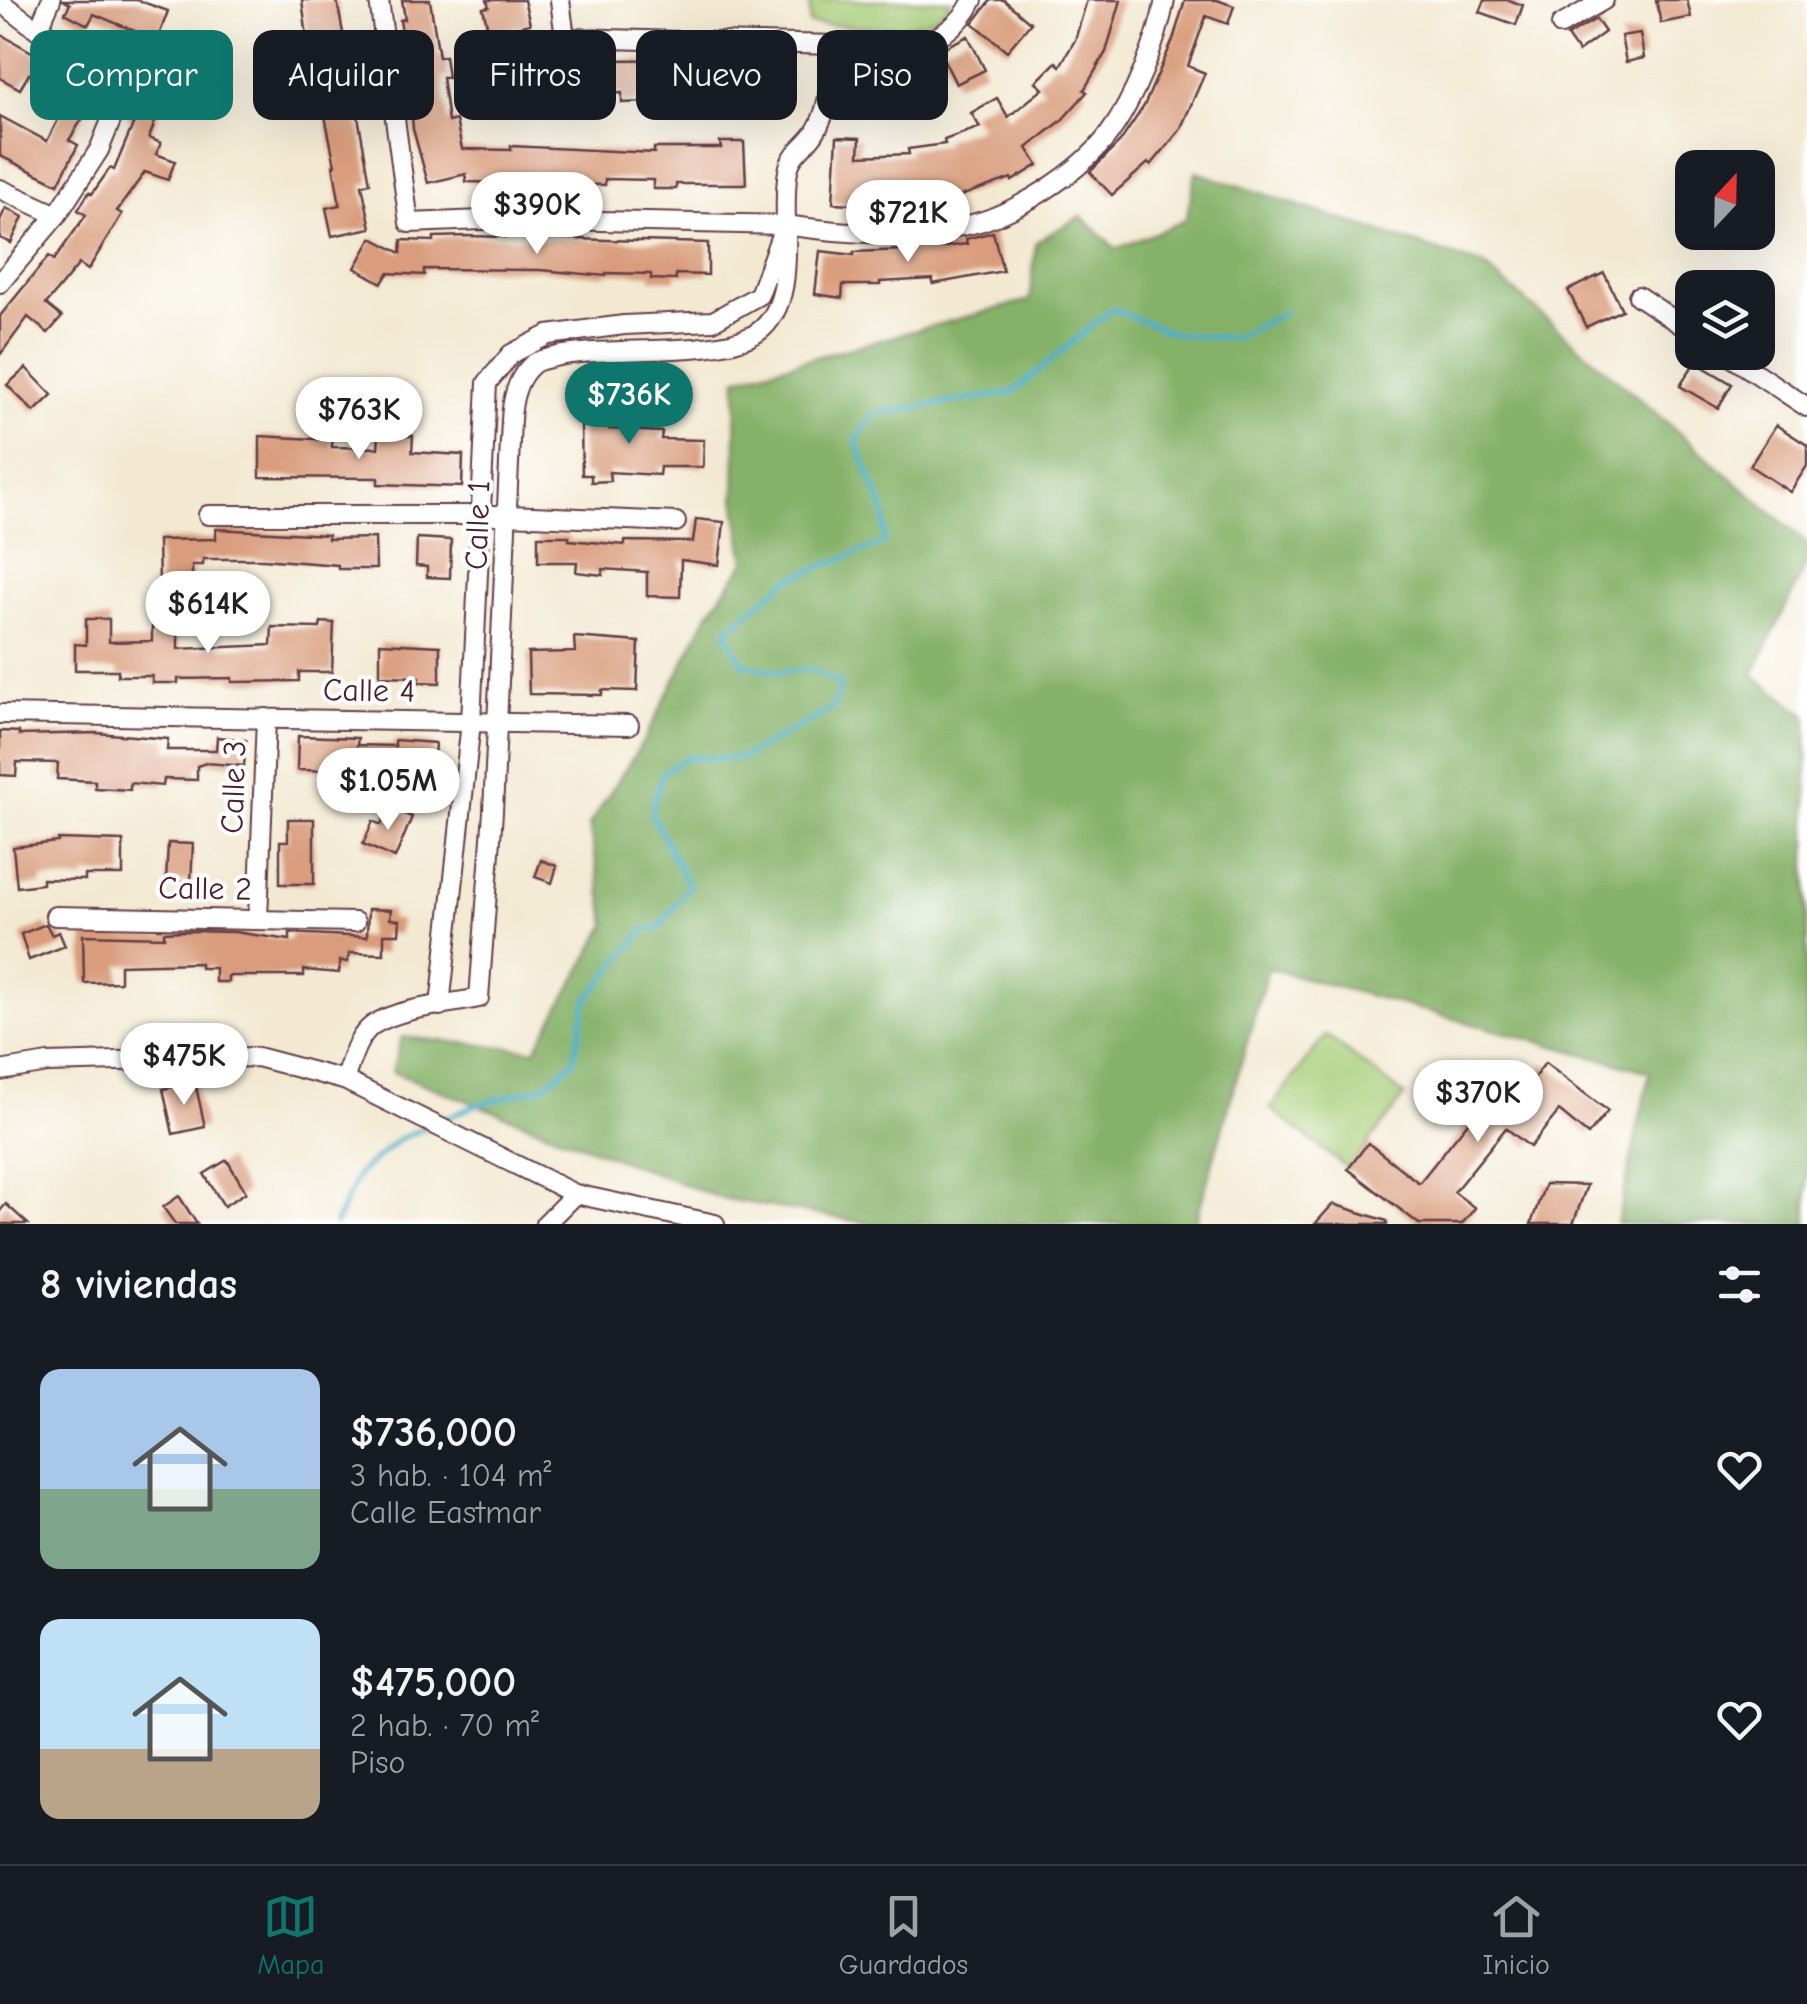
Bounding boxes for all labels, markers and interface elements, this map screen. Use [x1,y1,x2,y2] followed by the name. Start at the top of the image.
[30,30,233,120] chip: Comprar
[253,30,434,120] chip: Alquilar
[454,30,616,120] chip: Filtros
[636,30,797,120] chip: Nuevo
[817,30,948,120] chip: Piso
[1675,150,1775,250] north arrow
[1675,150,1775,370] map controls
[467,172,607,257] pin: $390K
[838,180,978,265] pin: $721K
[493,186,581,223] text: $390K
[868,194,948,231] text: $721K
[1675,270,1775,370] button: layers
[559,362,699,447] pin: $736K
[587,376,671,413] text: $736K
[289,377,429,462] pin: $763K
[318,391,400,428] text: $763K
[457,480,498,570] street label: Calle 1
[138,571,278,656] pin: $614K
[167,585,249,622] text: $614K
[322,671,416,710] street label: Calle 4
[213,740,254,834] street label: Calle 3
[307,748,469,833] pin: $1.05M
[339,762,437,799] text: $1.05M
[158,869,252,908] street label: Calle 2
[114,1023,254,1108] pin: $475K
[142,1037,226,1074] text: $475K
[1408,1060,1548,1145] pin: $370K
[1435,1074,1521,1111] text: $370K
[1712,1257,1767,1312] icon: filters
[40,1260,237,1309] text: 8 viviendas
[350,1408,517,1457] text: $736,000
[120,1409,240,1529] icon: home
[1712,1442,1767,1497] icon: heart
[350,1457,552,1494] text: 3 hab. · 104 m²
[350,1494,541,1531] text: Calle Eastmar
[350,1658,516,1707] text: $475,000
[120,1659,240,1779] icon: home
[1712,1692,1767,1747] icon: heart
[350,1707,539,1744] text: 2 hab. · 70 m²
[350,1744,405,1781] text: Piso
[257,1889,324,1981] tab: Mapa
[839,1889,968,1981] tab: Guardados
[1482,1889,1550,1981] tab: Inicio

